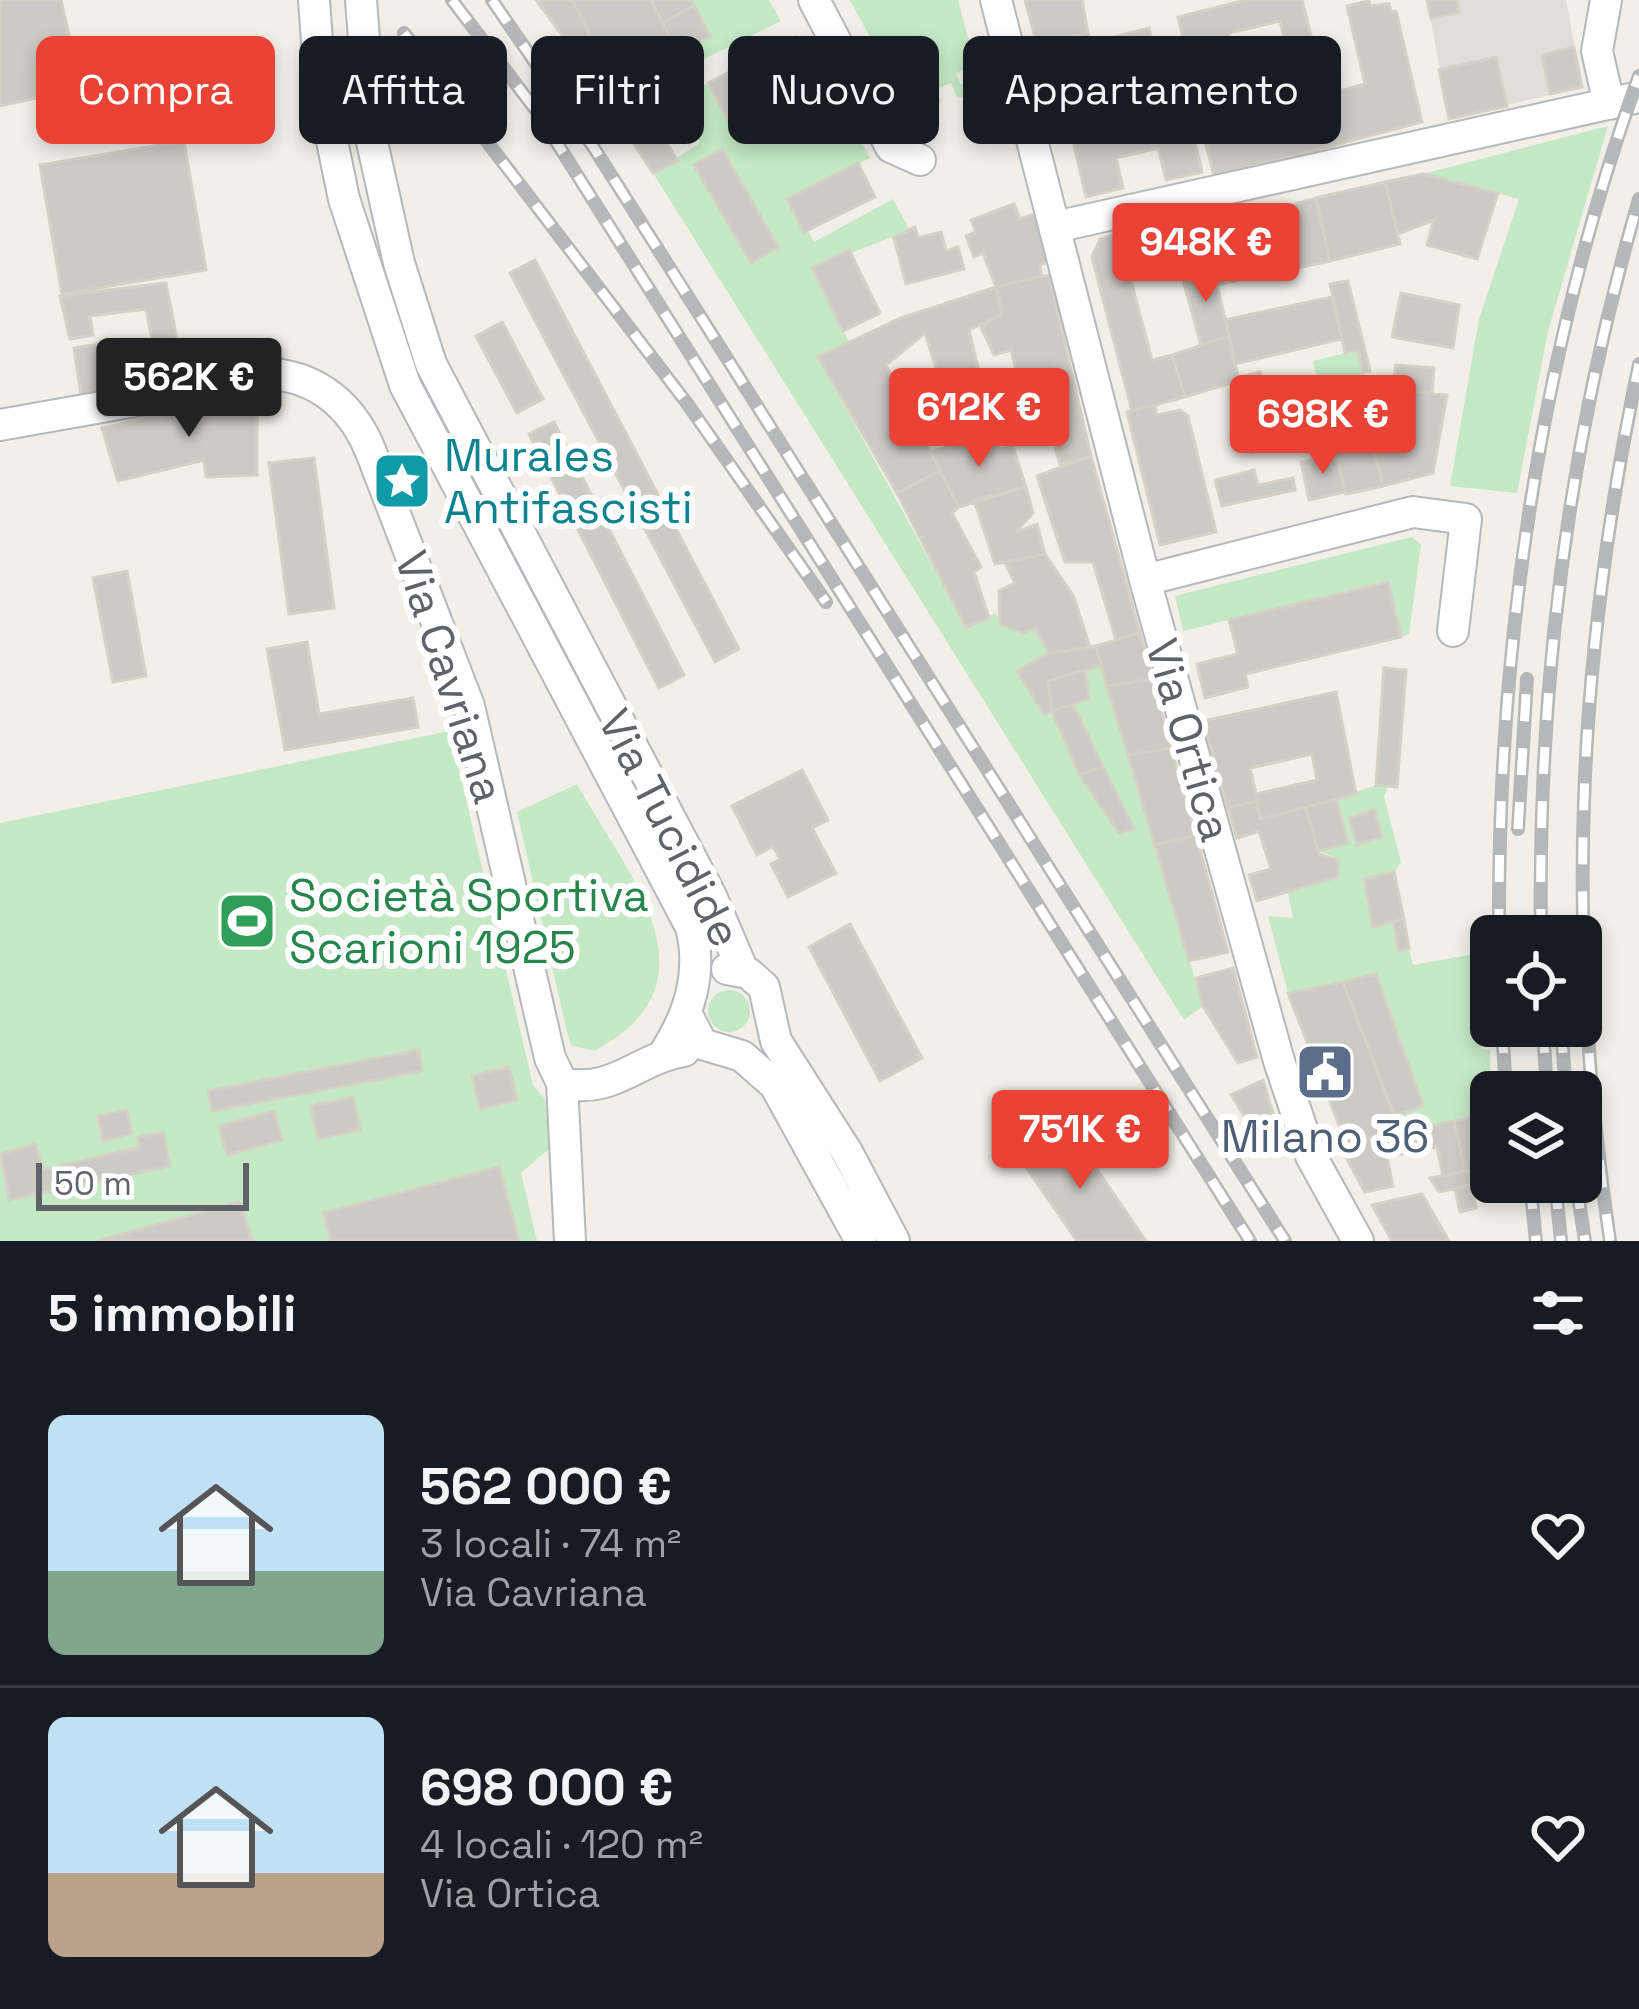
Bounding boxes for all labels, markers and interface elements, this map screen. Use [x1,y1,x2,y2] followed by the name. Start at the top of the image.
[36,36,275,144] chip: Compra
[299,36,507,144] chip: Affitta
[531,36,704,144] chip: Filtri
[728,36,939,144] chip: Nuovo
[963,36,1341,144] chip: Appartamento
[1108,203,1304,305] pin: 948K €
[1139,217,1273,266] text: 948K €
[91,338,287,440] pin: 562K €
[123,352,255,401] text: 562K €
[881,368,1077,470] pin: 612K €
[1225,375,1421,477] pin: 698K €
[916,382,1042,431] text: 612K €
[1257,389,1389,438] text: 698K €
[444,427,693,536] place label: Murales Antifascisti
[371,450,433,512] place icon: Murales Antifascisti
[382,544,518,810] street label: Via Cavriana
[1133,632,1245,848] street label: Via Ortica
[586,700,754,956] street label: Via Tucidide
[289,867,649,976] place label: Società Sportiva Scarioni 1925
[216,890,278,952] sports icon: Società Sportiva Scarioni 1925
[1470,915,1602,1203] map controls
[1470,915,1602,1047] button: locate
[1294,1041,1356,1103] public building icon: Milano 36
[1470,1071,1602,1203] button: layers
[982,1090,1178,1192] pin: 751K €
[1019,1104,1141,1153] text: 751K €
[1221,1108,1429,1165] place label: Milano 36
[36,1157,249,1210] scale bar
[54,1163,132,1205] text: 50 m
[1525,1280,1591,1346] icon: filters
[48,1281,297,1346] text: 5 immobili
[420,1454,672,1519] text: 562 000 €
[144,1463,288,1607] icon: home
[1525,1502,1591,1568] icon: heart
[420,1519,681,1568] text: 3 locali · 74 m²
[420,1568,647,1617] text: Via Cavriana
[420,1755,673,1820] text: 698 000 €
[144,1765,288,1909] icon: home
[1525,1804,1591,1870] icon: heart
[420,1820,703,1869] text: 4 locali · 120 m²
[420,1869,600,1918] text: Via Ortica

